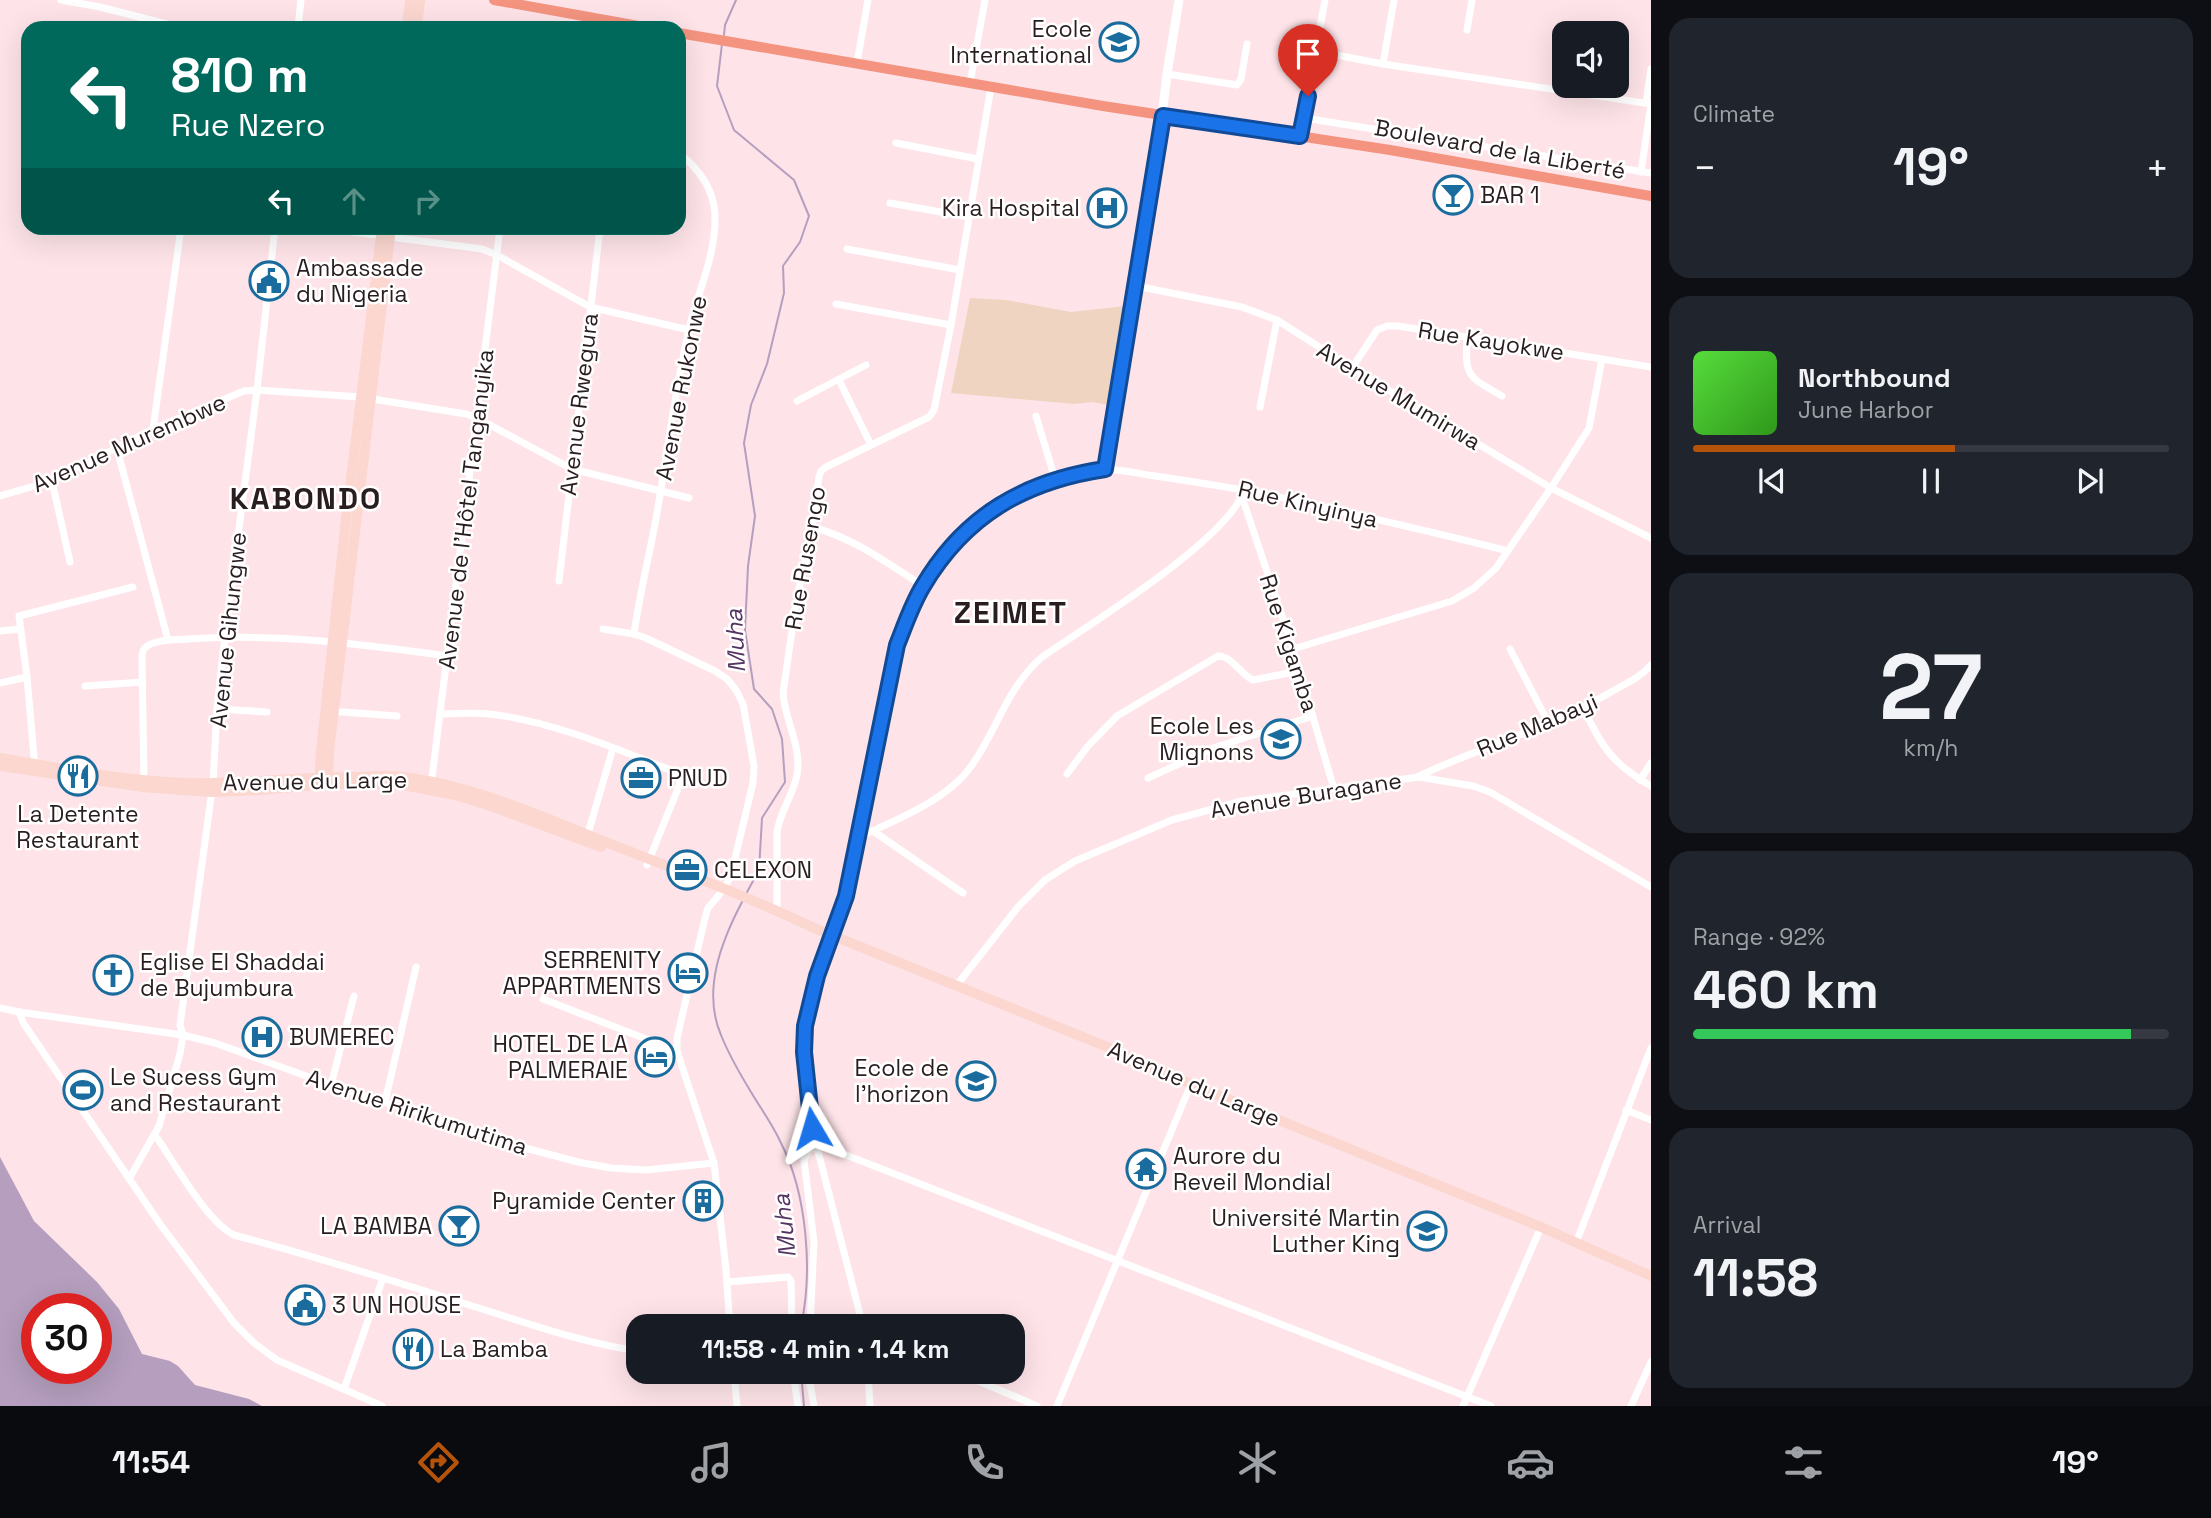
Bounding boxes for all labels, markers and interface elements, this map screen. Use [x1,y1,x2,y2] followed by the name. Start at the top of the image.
[950,14,1092,70] place label: Ecole International
[1098,21,1140,63] school or university icon: Ecole International
[1552,21,1629,98] map controls
[1552,21,1629,98] button: sound
[1278,24,1338,96] pin
[1289,35,1327,73] icon: arrive
[171,44,309,106] text: 810 m
[56,49,147,140] icon: left
[1693,99,1775,129] text: Climate
[171,105,325,145] text: Rue Nzero
[1372,112,1628,186] street label: Boulevard de la Liberté
[1893,134,1969,200] text: 19°
[1693,144,1717,192] text: −
[2145,144,2169,192] text: +
[1432,174,1474,216] bar icon: BAR 1
[1480,180,1540,210] place label: BAR 1
[262,182,300,220] icon: left
[335,182,373,220] icon: ahead
[408,182,446,220] icon: right
[1086,187,1128,229] hospital icon: Kira Hospital
[942,193,1080,223] place label: Kira Hospital
[296,253,424,309] place label: Ambassade du Nigeria
[248,260,290,302] public building icon: Ambassade du Nigeria
[648,293,714,483] street label: Avenue Rukonwe
[553,311,605,497] street label: Avenue Rwegura
[1416,315,1566,367] street label: Rue Kayokwe
[1311,335,1487,457] street label: Avenue Mumirwa
[431,347,501,671] street label: Avenue de l'Hôtel Tanganyika
[1798,361,1951,395] text: Northbound
[27,387,231,499] street label: Avenue Murembwe
[1798,395,1933,425] text: June Harbor
[1753,462,1791,500] icon: previous
[1912,462,1950,500] icon: pause
[2071,462,2109,500] icon: next
[1235,473,1381,535] street label: Rue Kinyinya
[230,479,382,518] district label: KABONDO
[778,484,832,632] street label: Rue Rusengo
[203,531,253,729] street label: Avenue Gihungwe
[1253,570,1325,716] street label: Rue Kigamba
[954,593,1068,632] district label: ZEIMET
[718,608,752,674] water label: Muha
[1879,629,1983,746] text: 27
[1472,686,1602,764] street label: Rue Mabayi
[1150,711,1254,767] place label: Ecole Les Mignons
[1260,718,1302,760] school or university icon: Ecole Les Mignons
[1904,733,1958,763] text: km/h
[57,755,99,797] restaurant icon: La Detente Restaurant
[620,757,662,799] office icon: PNUD
[668,763,728,793] place label: PNUD
[223,764,407,798] street label: Avenue du Large
[1208,765,1404,825] street label: Avenue Buragane
[16,799,140,855] place label: La Detente Restaurant
[666,849,708,891] office icon: CELEXON
[714,855,812,885] place label: CELEXON
[1693,922,1825,952] text: Range · 92%
[503,945,661,1001] place label: SERRENITY APPARTMENTS
[140,947,325,1003] place label: Eglise El Shaddai de Bujumbura
[667,952,709,994] hotel icon: SERRENITY APPARTMENTS
[92,954,134,996] church icon: Eglise El Shaddai de Bujumbura
[1693,957,1879,1023] text: 460 km
[241,1016,283,1058] hospital icon: BUMEREC
[289,1022,395,1052] place label: BUMEREC
[493,1029,628,1085] place label: HOTEL DE LA PALMERAIE
[1103,1034,1285,1134] street label: Avenue du Large
[634,1036,676,1078] hotel icon: HOTEL DE LA PALMERAIE
[854,1053,949,1109] place label: Ecole de l'horizon
[955,1060,997,1102] school or university icon: Ecole de l'horizon
[110,1062,281,1118] place label: Le Sucess Gym and Restaurant
[303,1062,531,1162] street label: Avenue Ririkumutima
[62,1069,104,1111] sports icon: Le Sucess Gym and Restaurant
[775,1091,849,1165] position arrow
[1173,1141,1331,1197] place label: Aurore du Reveil Mondial
[1125,1148,1167,1190] temple icon: Aurore du Reveil Mondial
[682,1180,724,1222] building icon: Pyramide Center
[492,1186,676,1216] place label: Pyramide Center
[765,1192,803,1259] water label: Muha
[1211,1203,1400,1259] place label: Université Martin Luther King
[438,1205,480,1247] bar icon: LA BAMBA
[1406,1210,1448,1252] school or university icon: Université Martin Luther King
[1693,1210,1761,1240] text: Arrival
[320,1211,432,1241] place label: LA BAMBA
[1693,1245,1818,1311] text: 11:58
[284,1284,326,1326] public building icon: 3 UN HOUSE
[332,1290,461,1320] place label: 3 UN HOUSE
[21,1293,112,1384] speed limit sign: 30
[392,1328,434,1370] restaurant icon: La Bamba
[702,1332,950,1366] text: 11:58 · 4 min · 1.4 km
[440,1334,548,1364] place label: La Bamba
[414,1438,463,1487] icon: directions
[687,1438,736,1487] icon: music
[960,1438,1009,1487] icon: phone
[1233,1438,1282,1487] icon: climate
[1506,1438,1555,1487] icon: car
[1779,1438,1828,1487] icon: filters
[112,1442,190,1482] text: 11:54
[2052,1442,2099,1482] text: 19°

